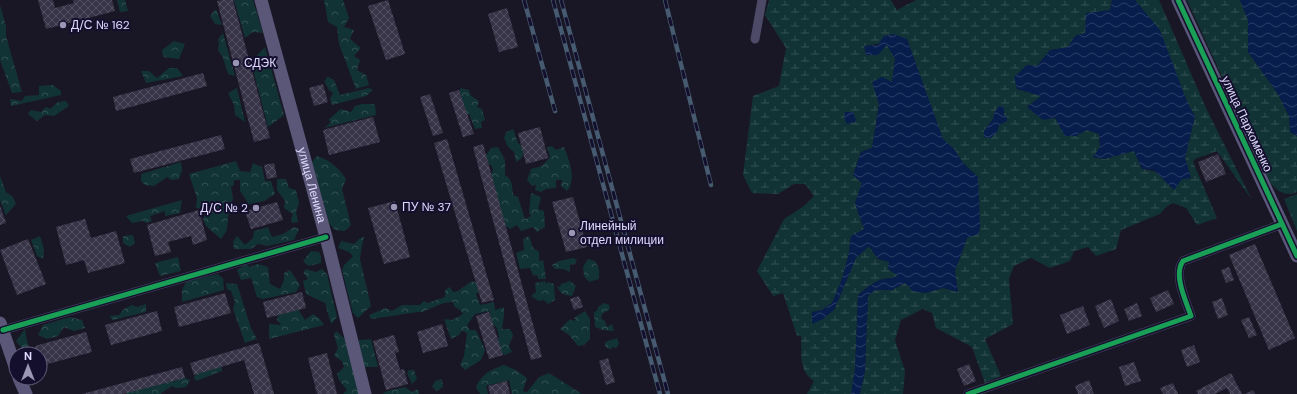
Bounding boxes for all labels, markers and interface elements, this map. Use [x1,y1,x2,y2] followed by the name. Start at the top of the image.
[71,17,130,33] place label: Д/С № 162
[58,20,68,30] marker: Д/С № 162
[244,55,276,71] place label: СДЭК
[231,58,241,68] marker: СДЭК
[1218,73,1276,175] street label: улица Пархоменко
[294,146,330,225] street label: улица Ленина
[402,199,451,215] place label: ПУ № 37
[200,200,248,216] place label: Д/С № 2
[389,202,399,212] marker: ПУ № 37
[251,203,261,213] marker: Д/С № 2
[580,218,664,248] place label: Линейный отдел милиции
[567,228,577,238] marker: Линейный отдел милиции
[8,346,48,386] north arrow
[24,349,32,363] text: N

